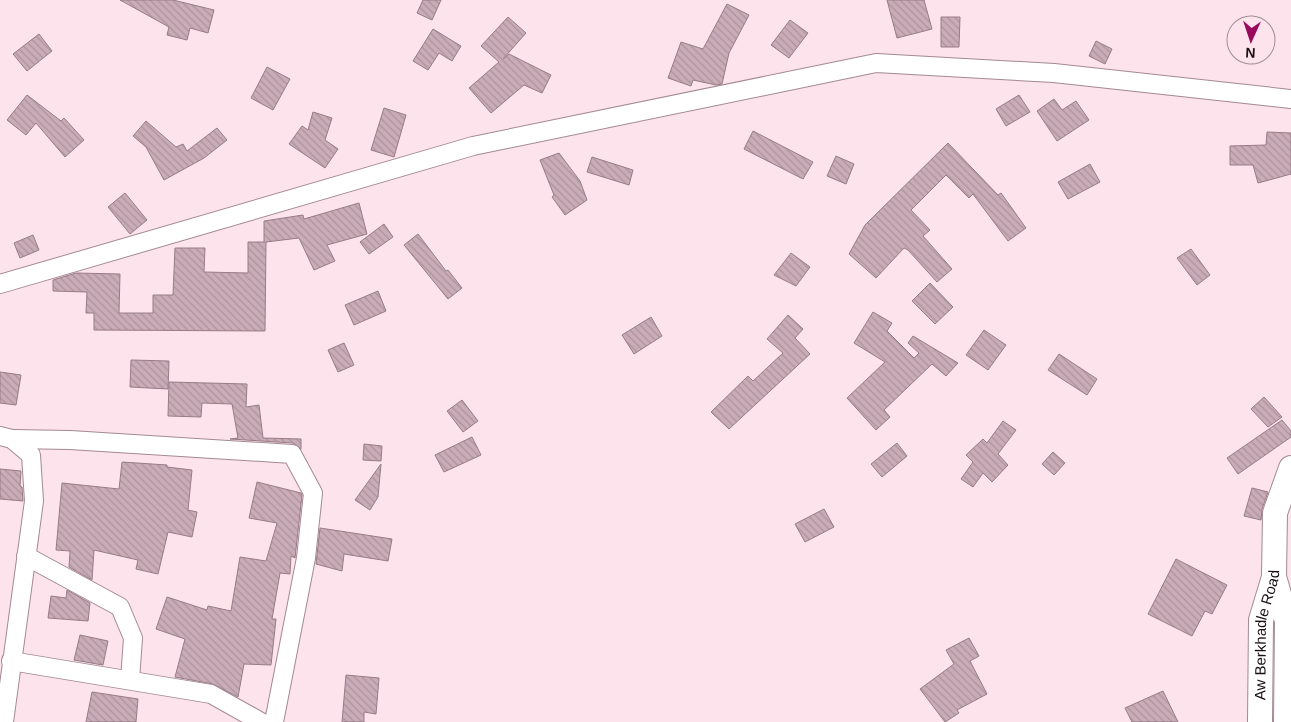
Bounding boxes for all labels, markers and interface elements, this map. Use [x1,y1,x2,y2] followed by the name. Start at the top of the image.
[1226,15,1276,65] north arrow
[1245,45,1256,61] text: N
[1251,570,1282,700] street label: Aw Berkhadle Road

